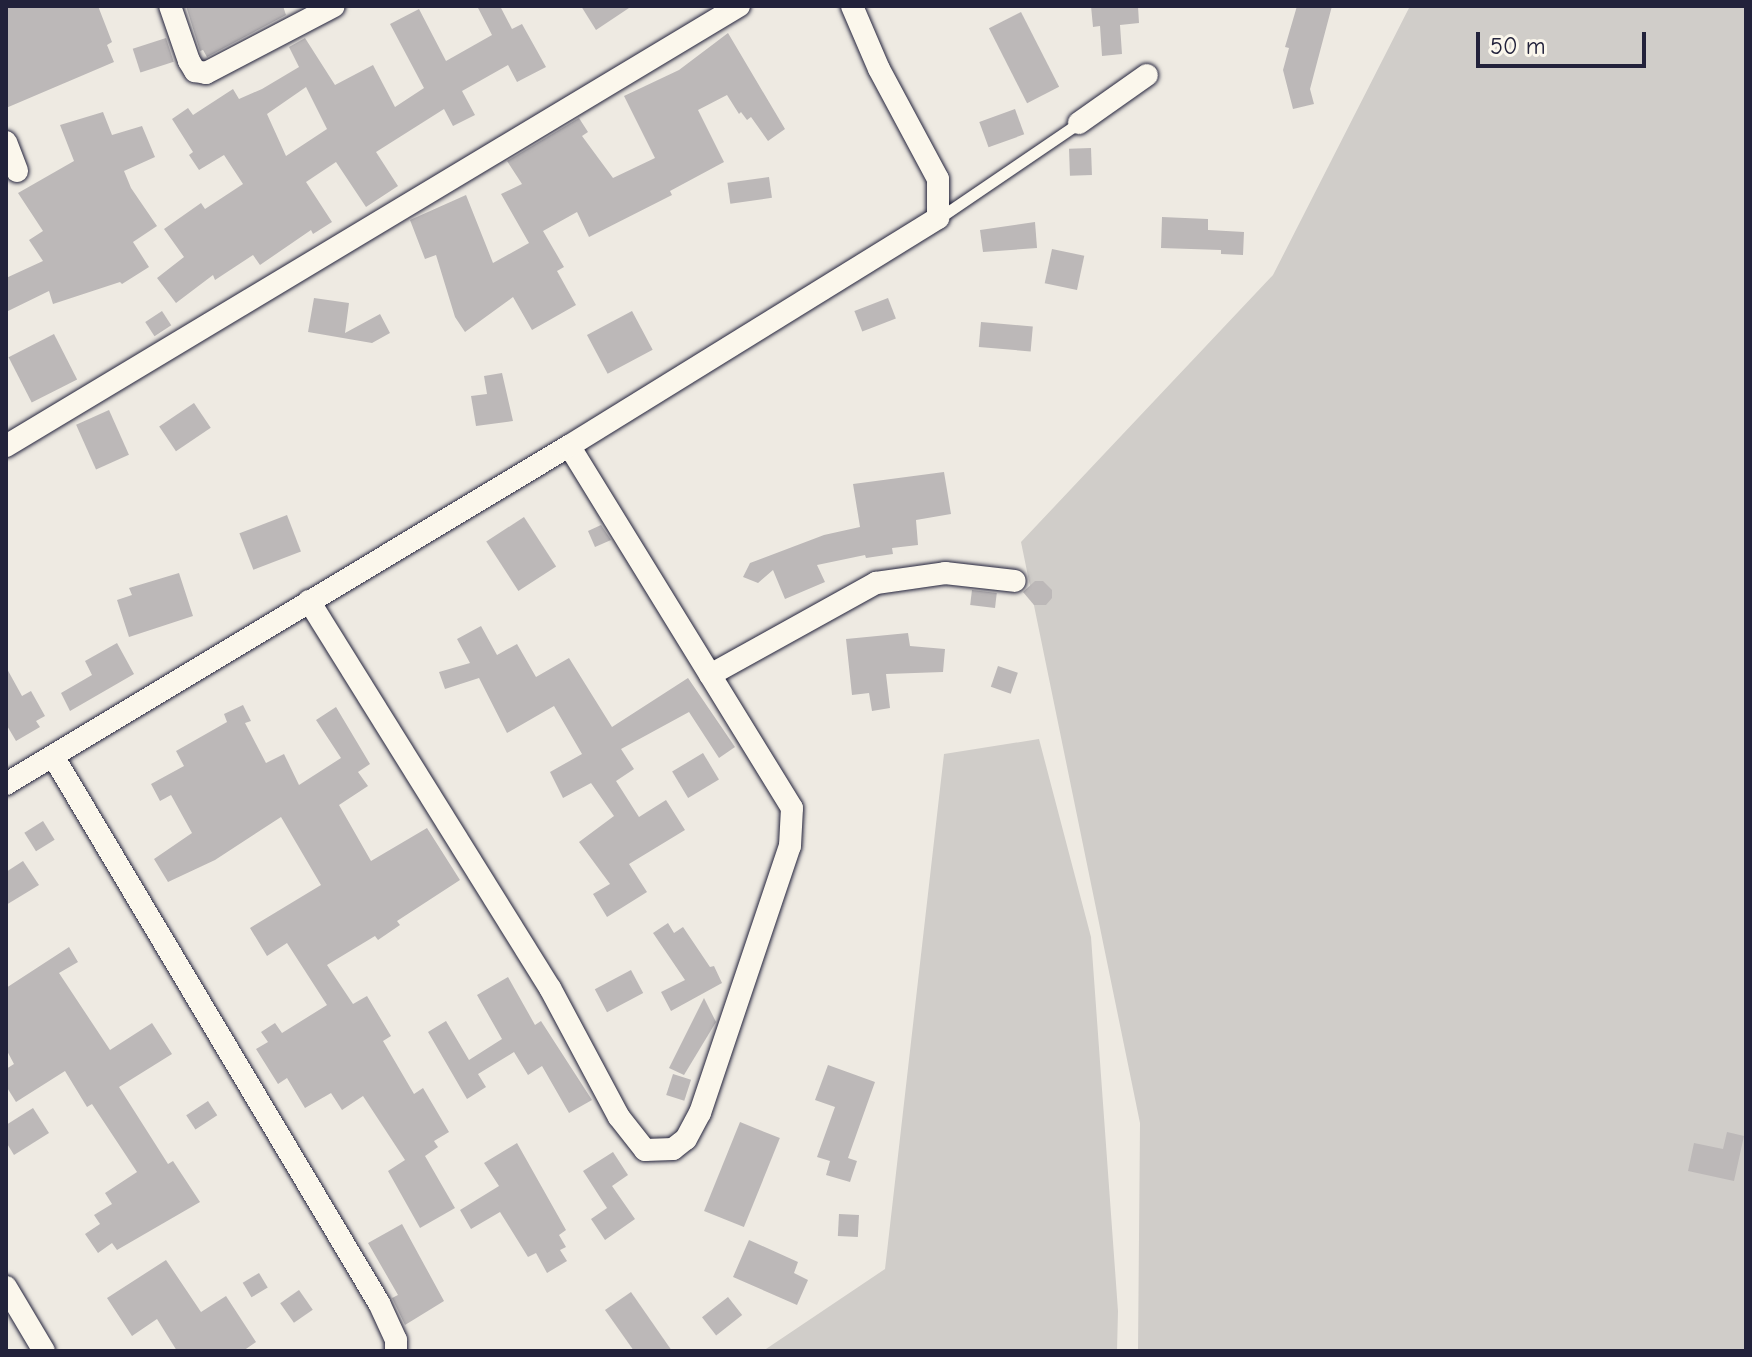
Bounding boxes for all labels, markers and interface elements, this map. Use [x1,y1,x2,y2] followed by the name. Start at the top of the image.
[1480,16,1650,66] scale bar
[1490,32,1546,60] text: 50 m

